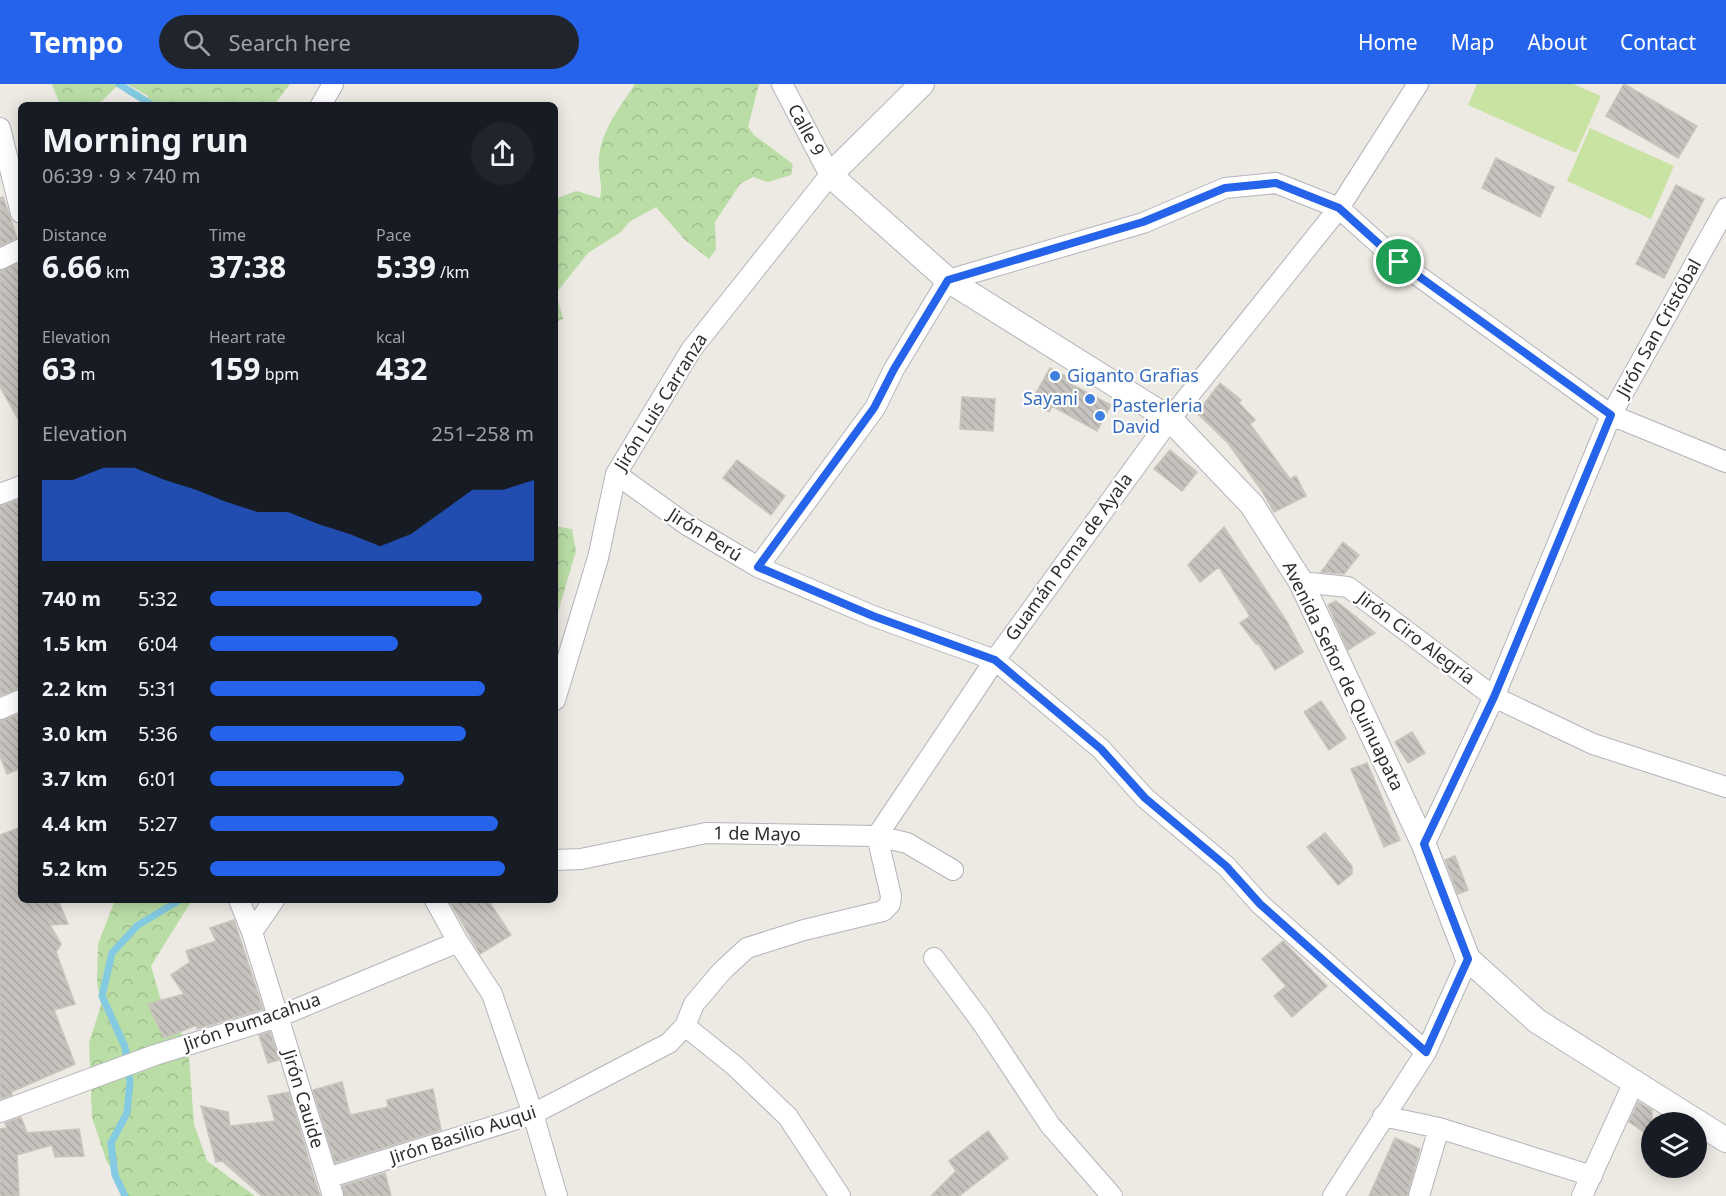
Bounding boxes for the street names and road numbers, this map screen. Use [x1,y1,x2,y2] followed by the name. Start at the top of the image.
[783,99,831,160] street label: Calle 9
[1609,254,1706,403] street label: Jirón San Cristóbal
[607,328,712,476] street label: Jirón Luis Carranza
[999,468,1137,645] street label: Guamán Poma de Ayala
[662,501,747,566] street label: Jirón Perú
[1278,557,1410,794] street label: Avenida Señor de Quinuapata
[1351,584,1480,689] street label: Jirón Ciro Alegría
[713,820,801,846] street label: 1 de Mayo
[178,986,323,1056] street label: Jirón Pumacahua
[277,1045,330,1151] street label: Jirón Cauide
[384,1099,539,1170] street label: Jirón Basilio Auqui

